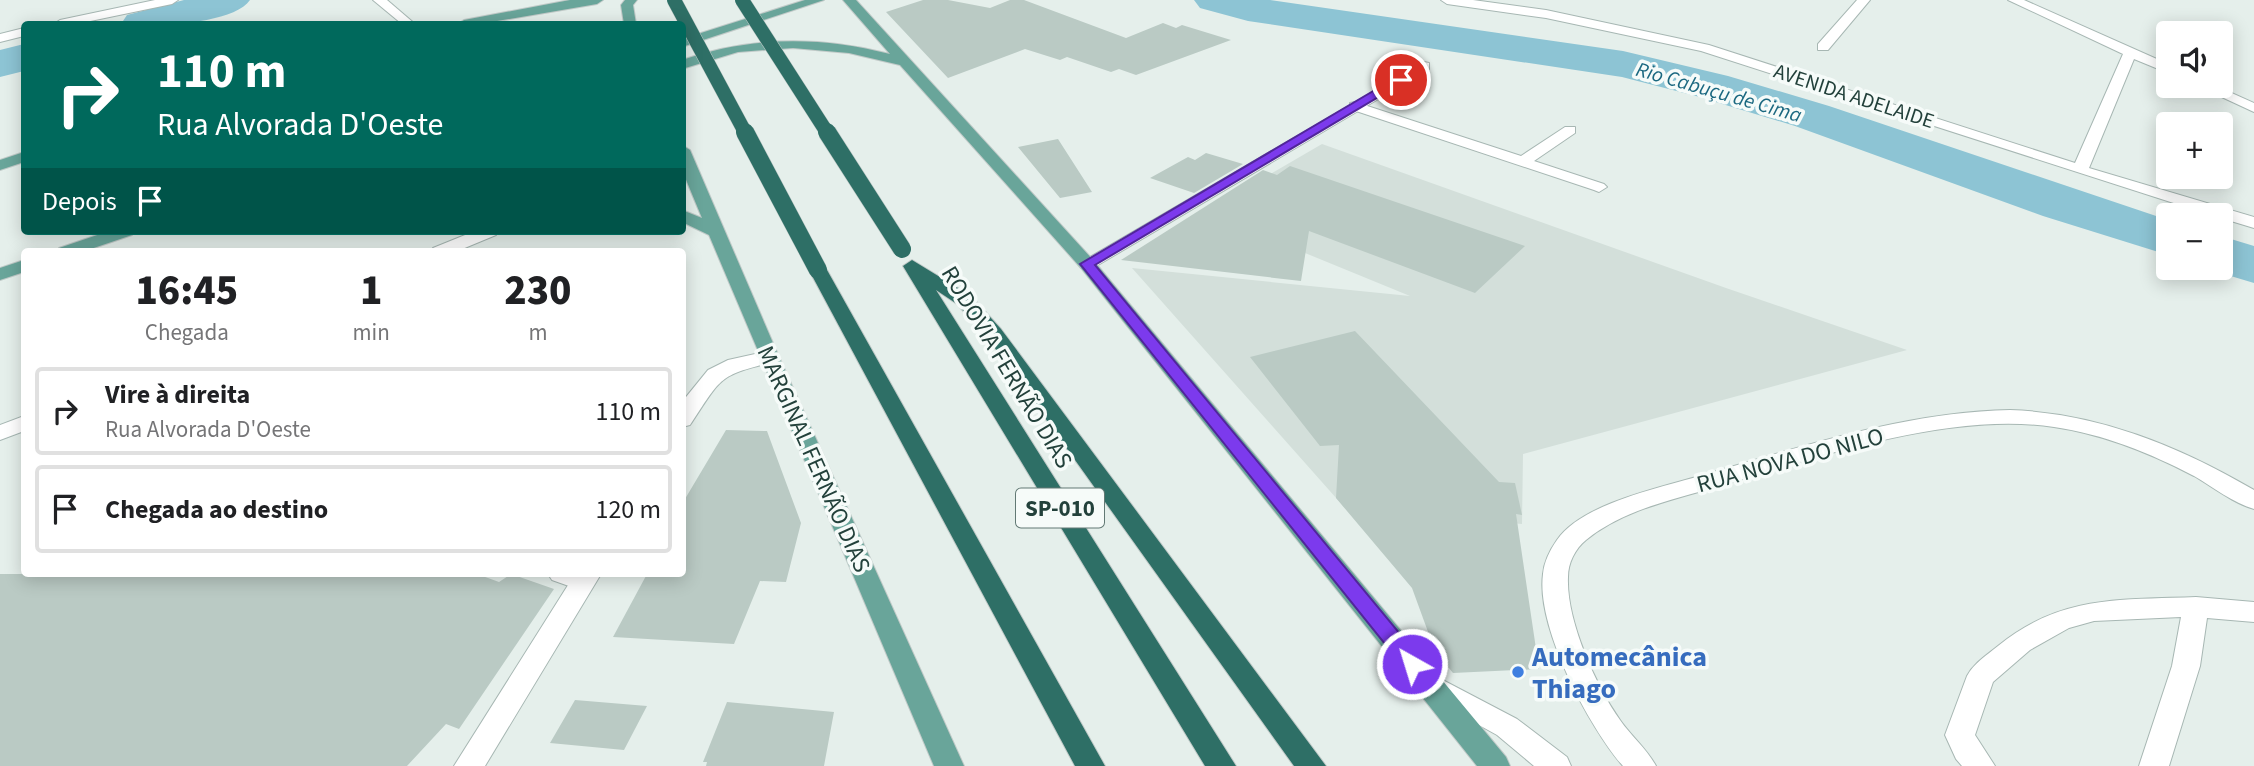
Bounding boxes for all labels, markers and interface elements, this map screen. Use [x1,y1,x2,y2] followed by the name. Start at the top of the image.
[2156,21,2233,280] map controls
[2156,21,2233,98] button: sound
[157,37,286,107] text: 110 m
[42,49,133,140] icon: right
[1371,50,1431,110] pin
[1633,54,1805,130] water label: Rio Cabuçu de Cima
[1770,56,1938,136] street label: AVENIDA ADELAIDE
[1382,61,1420,99] icon: arrive
[157,102,443,148] text: Rua Alvorada D'Oeste
[2156,112,2233,189] button: +
[131,182,169,220] icon: arrive
[42,183,117,220] text: Depois
[2156,203,2233,280] button: −
[932,259,1081,475] street label: RODOVIA FERNÃO DIAS
[135,261,238,321] text: 16:45
[360,261,382,321] text: 1
[504,261,572,321] text: 230
[145,316,229,349] text: Chegada
[353,316,390,349] text: min
[528,316,547,349] text: m
[748,340,879,578] street label: MARGINAL FERNÃO DIAS
[105,376,250,413] text: Vire à direita
[46,392,84,430] icon: right
[595,393,661,430] text: 110 m
[105,413,311,446] text: Rua Alvorada D'Oeste
[1693,419,1887,502] street label: RUA NOVA DO NILO
[1016,488,1104,528] road number: SP-010
[46,490,84,528] icon: arrive
[105,491,328,528] text: Chegada ao destino
[595,491,661,528] text: 120 m
[1375,627,1449,701] position arrow
[1531,637,1707,709] place label: Automecânica Thiago
[1510,664,1526,680] marker: Automecânica Thiago

